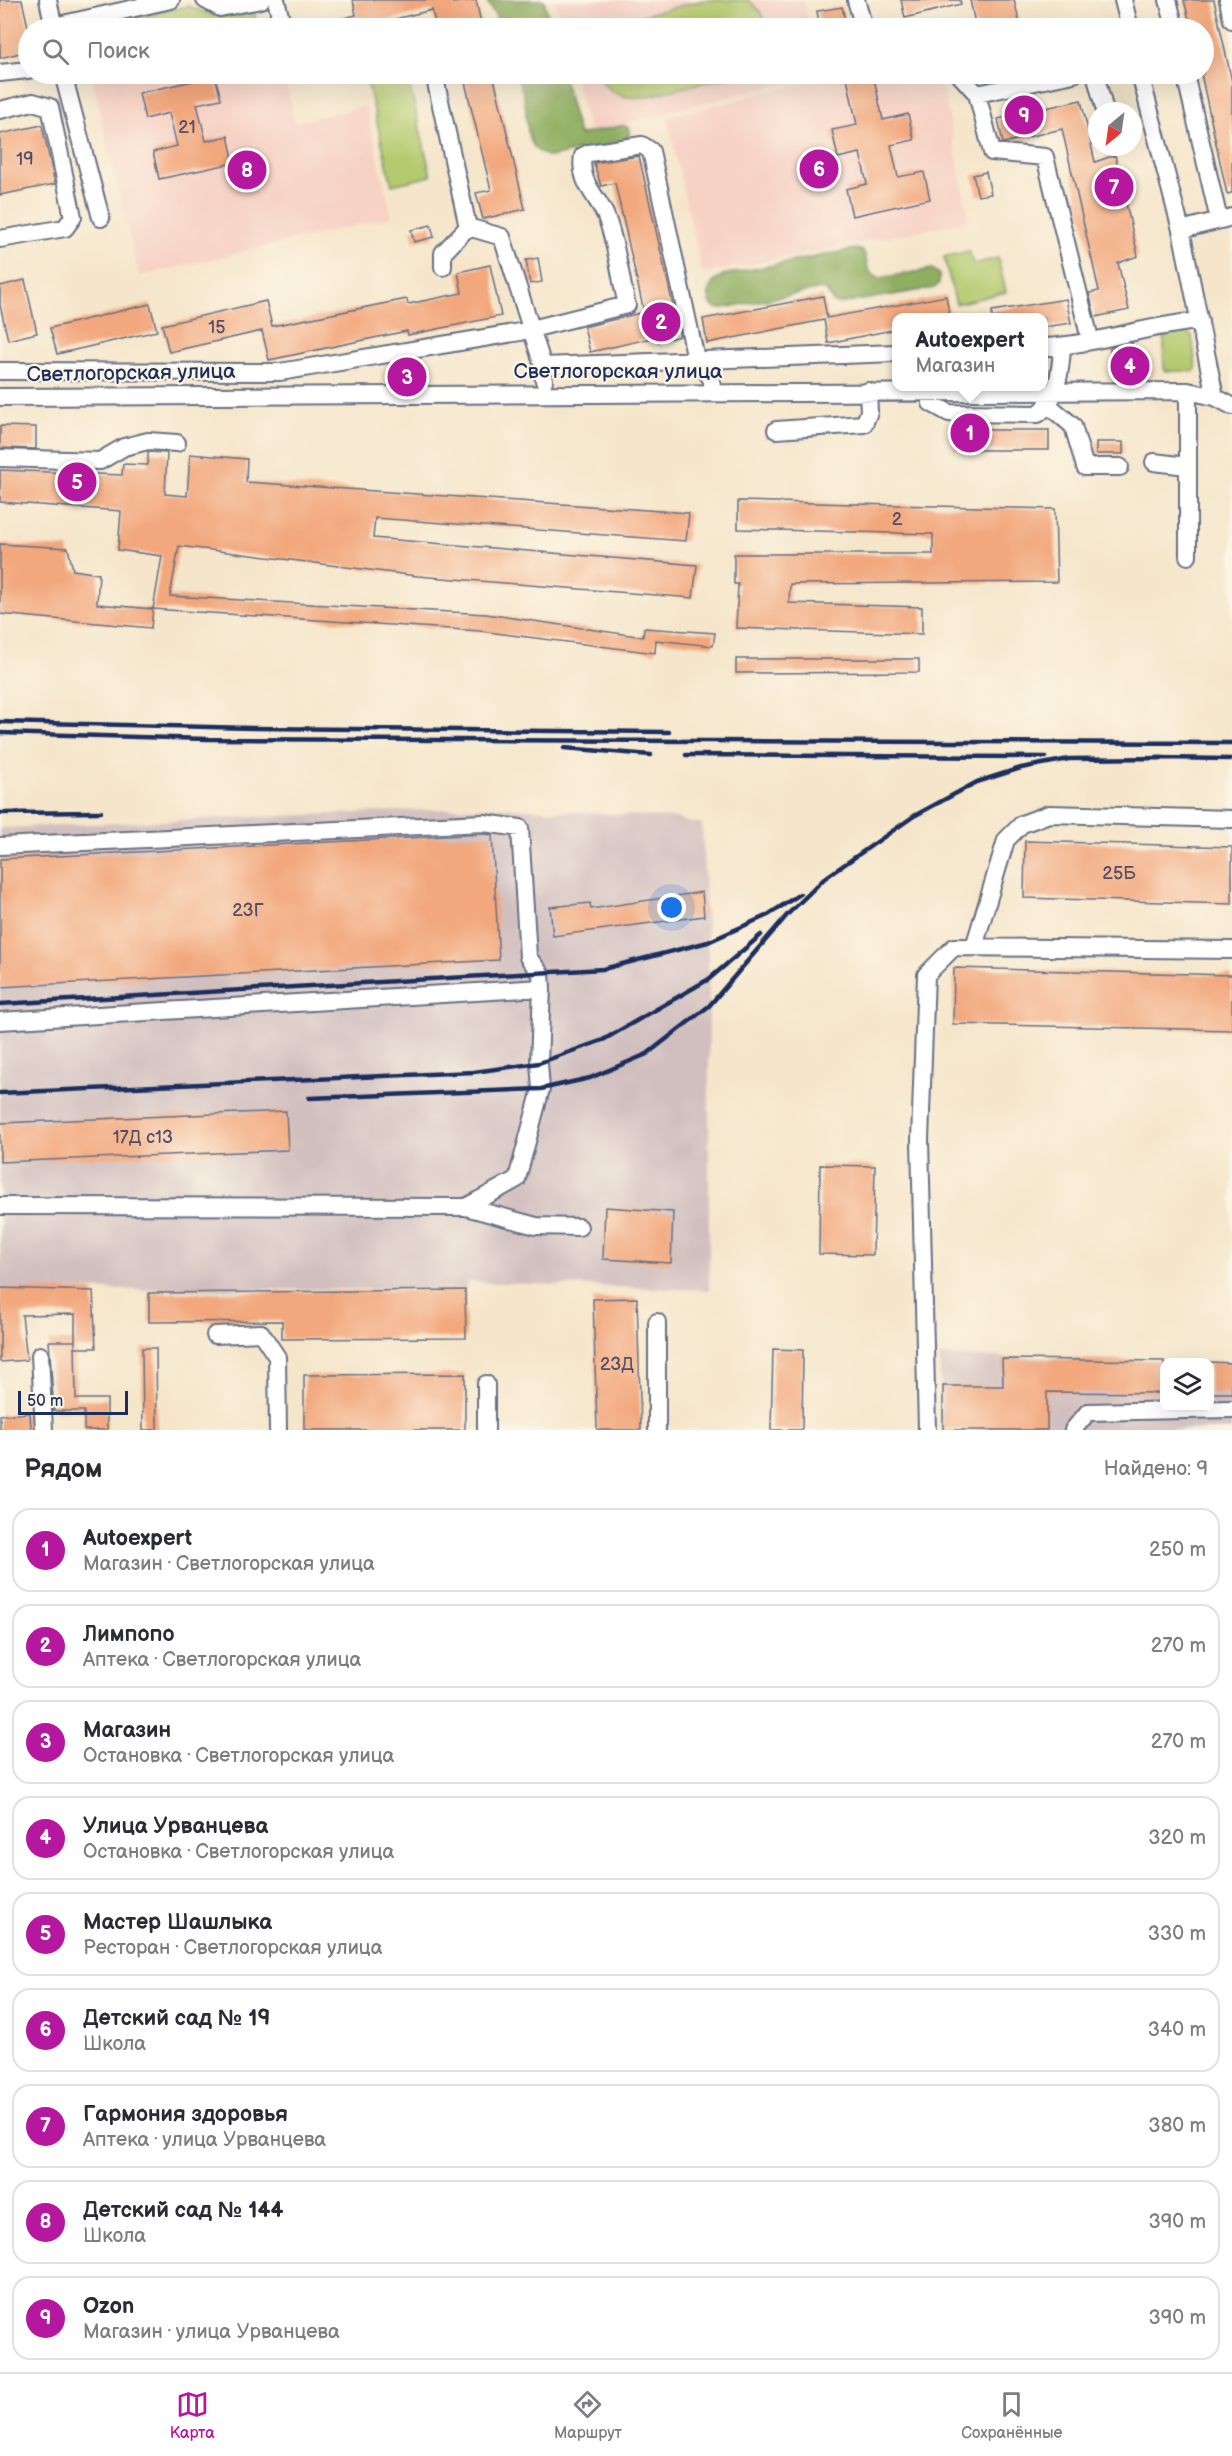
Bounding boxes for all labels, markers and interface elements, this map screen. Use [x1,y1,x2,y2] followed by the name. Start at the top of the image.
[18,18,1214,84] search box
[39,35,72,68] icon: search
[87,38,150,65] text: Поиск
[1004,92,1044,138] pin: 9
[1088,102,1142,156] north arrow
[178,117,196,138] house number: 21
[800,146,838,192] pin: 6
[228,148,266,192] pin: 8
[16,149,34,170] house number: 19
[1094,164,1134,210] pin: 7
[642,300,680,344] pin: 2
[892,313,1048,391] popup
[208,317,226,338] house number: 15
[915,327,1025,354] text: Autoexpert
[1110,344,1150,388] pin: 4
[388,354,426,400] pin: 3
[915,354,995,378] text: Магазин
[26,359,236,387] street label: Светлогорская улица
[513,359,723,384] street label: Светлогорская улица
[950,410,990,456] pin: 1
[58,460,97,504] pin: 5
[892,509,903,530] house number: 2
[1102,863,1136,884] house number: 25Б
[657,893,686,922] your location
[232,900,264,921] house number: 23Г
[113,1127,173,1148] house number: 17Д с13
[600,1354,634,1375] house number: 23Д
[1160,1358,1214,1412] map controls
[1160,1358,1214,1412] button: layers
[18,1388,128,1416] scale bar
[27,1392,63,1411] text: 50 m
[24,1454,102,1485] text: Рядом
[1104,1457,1208,1481] text: Найдено: 9
[83,1525,192,1552] text: Autoexpert
[41,1538,50,1562] text: 1
[1149,1538,1206,1562] text: 250 m
[83,1552,375,1576] text: Магазин · Светлогорская улица
[83,1621,174,1648] text: Лимпопо
[40,1634,51,1658] text: 2
[1151,1634,1206,1658] text: 270 m
[83,1648,361,1672] text: Аптека · Светлогорская улица
[83,1717,171,1744] text: Магазин
[40,1730,51,1754] text: 3
[1151,1730,1206,1754] text: 270 m
[83,1744,394,1768] text: Остановка · Светлогорская улица
[83,1813,268,1840] text: Улица Урванцева
[40,1826,51,1850] text: 4
[1148,1826,1206,1850] text: 320 m
[83,1840,394,1864] text: Остановка · Светлогорская улица
[83,1909,272,1936] text: Мастер Шашлыка
[40,1922,51,1946] text: 5
[1148,1922,1206,1946] text: 330 m
[83,1936,382,1960] text: Ресторан · Светлогорская улица
[83,2005,270,2032] text: Детский сад № 19
[39,2018,52,2042] text: 6
[1148,2018,1206,2042] text: 340 m
[83,2032,146,2056] text: Школа
[83,2101,288,2128] text: Гармония здоровья
[40,2114,51,2138] text: 7
[1148,2114,1206,2138] text: 380 m
[83,2128,326,2152] text: Аптека · улица Урванцева
[83,2197,283,2224] text: Детский сад № 144
[39,2210,52,2234] text: 8
[1148,2210,1206,2234] text: 390 m
[83,2224,146,2248] text: Школа
[83,2293,134,2320] text: Ozon
[40,2306,51,2330] text: 9
[1148,2306,1206,2330] text: 390 m
[83,2320,340,2344] text: Магазин · улица Урванцева
[170,2388,215,2443] tab: Карта
[554,2388,622,2443] tab: Маршрут
[961,2388,1062,2443] tab: Сохранённые

